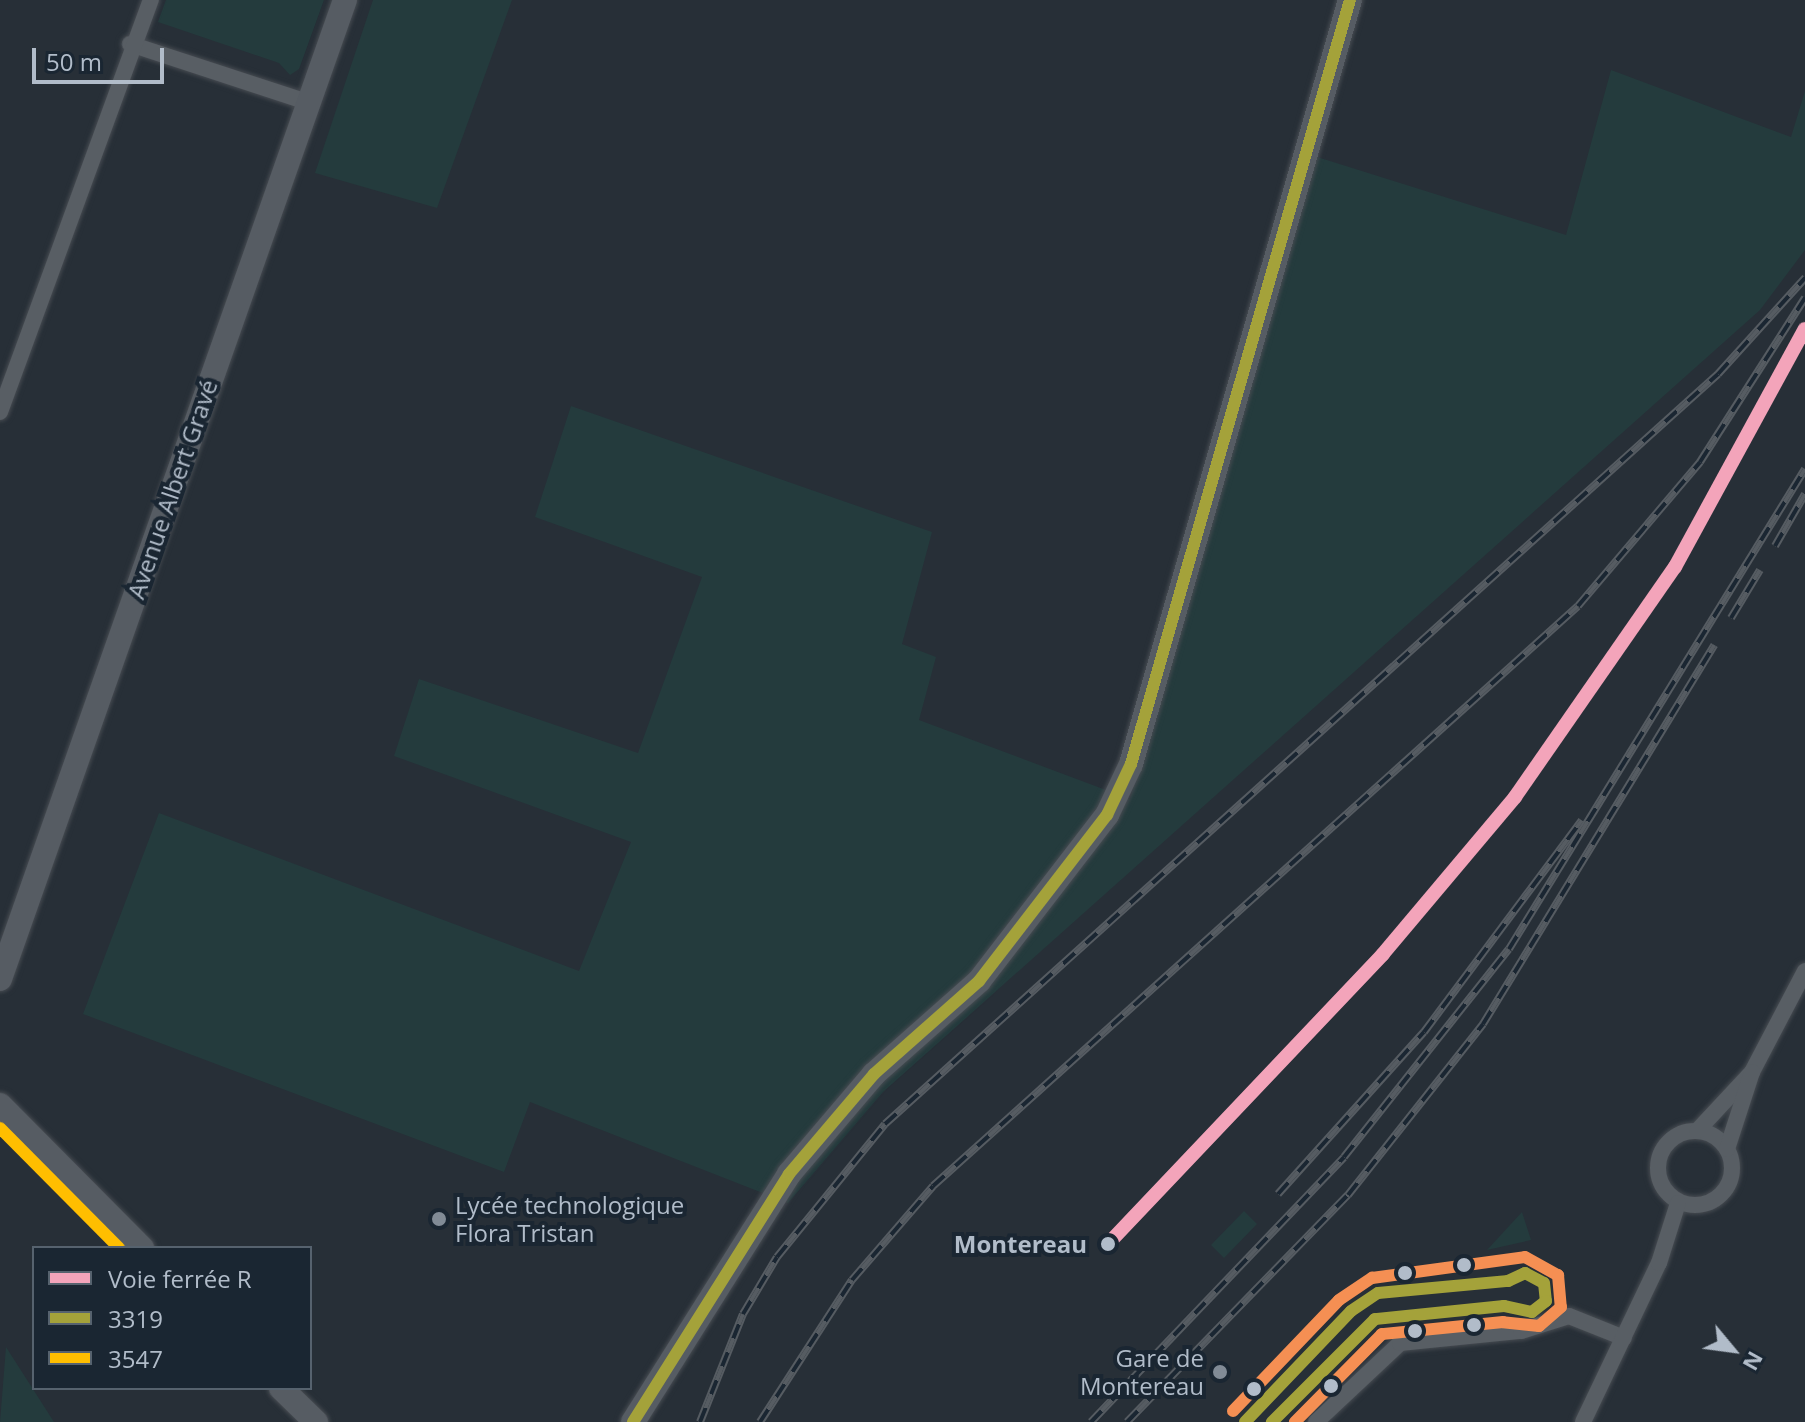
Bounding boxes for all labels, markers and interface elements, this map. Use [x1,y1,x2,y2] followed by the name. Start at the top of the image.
[36,32,168,82] scale bar
[46,45,102,78] text: 50 m
[121,376,223,602] street label: Avenue Albert Gravé
[455,1191,684,1247] place label: Lycée technologique Flora Tristan
[430,1210,448,1228] marker: Lycée technologique Flora Tristan
[954,1230,1087,1258] place label: Montereau
[1094,1230,1122,1258] marker: Montereau
[32,1246,312,1390] legend
[1456,1257,1472,1273] unlabelled marker
[108,1262,252,1295] text: Voie ferrée R
[1397,1265,1413,1281] unlabelled marker
[108,1302,163,1335] text: 3319
[1693,1310,1773,1390] north arrow
[1466,1317,1482,1333] unlabelled marker
[1407,1323,1423,1339] unlabelled marker
[108,1342,163,1375] text: 3547
[1080,1344,1204,1400] place label: Gare de Montereau
[1737,1347,1771,1377] text: N
[1211,1363,1229,1381] marker: Gare de Montereau
[1323,1378,1339,1394] unlabelled marker
[1246,1381,1262,1397] unlabelled marker

